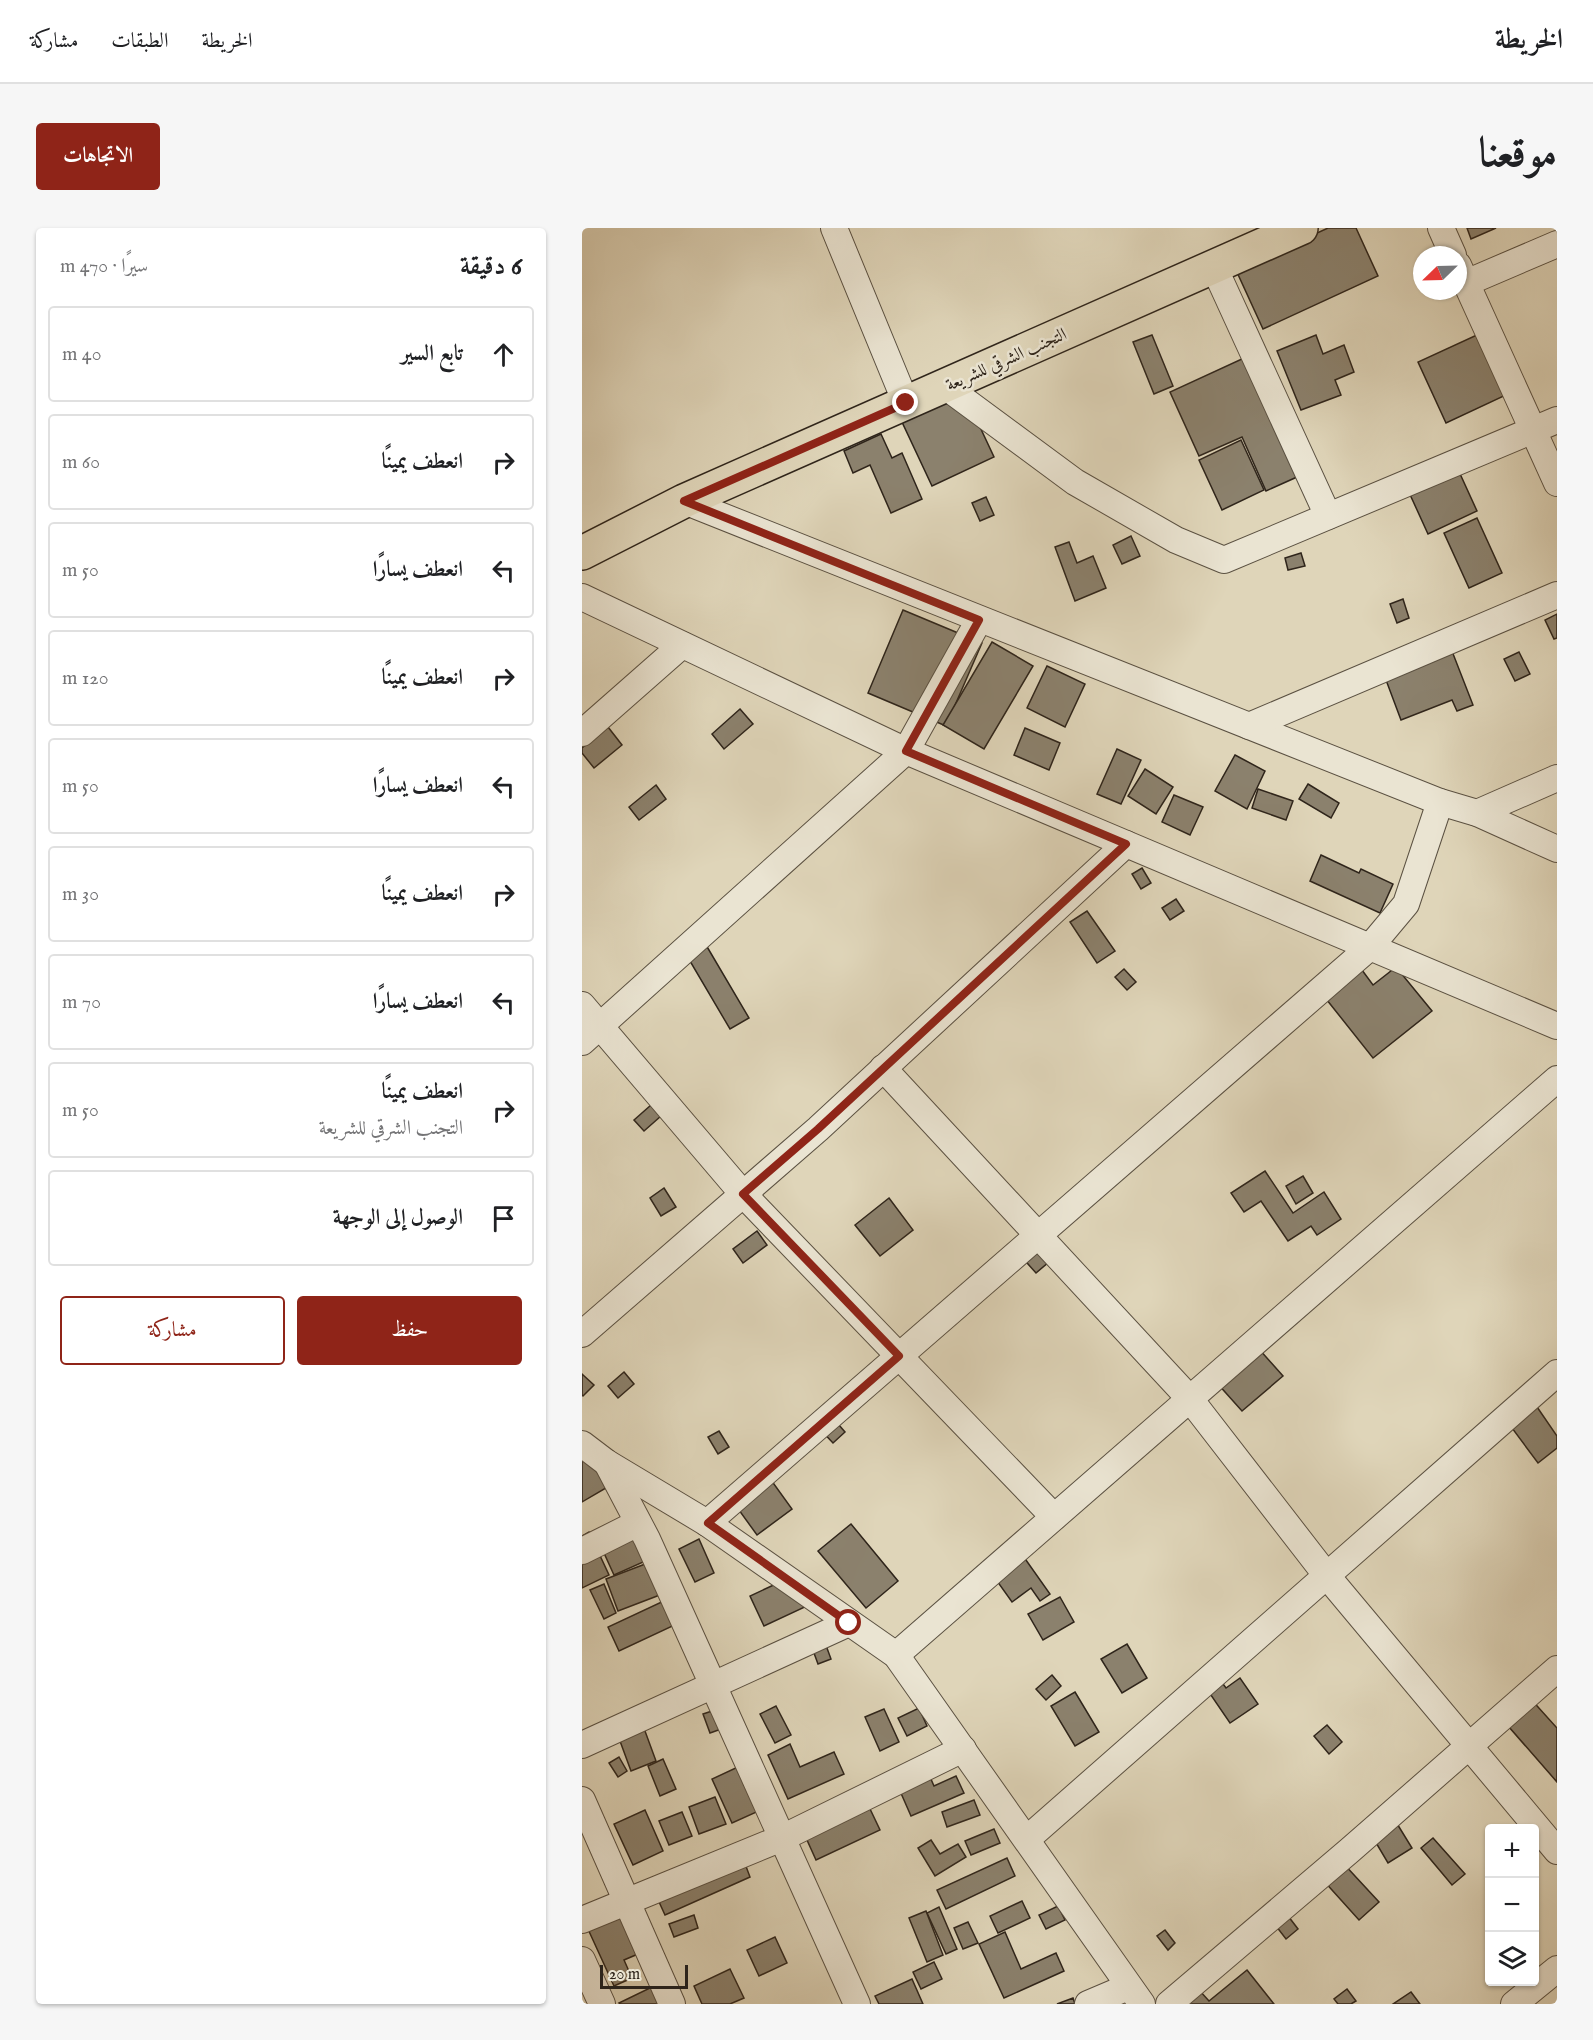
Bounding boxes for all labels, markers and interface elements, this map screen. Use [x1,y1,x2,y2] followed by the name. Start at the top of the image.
[1495,23,1563,58] text: الخريطة
[30,28,78,55] text: مشاركة
[111,28,168,55] text: الطبقات
[201,28,253,55] text: الخريطة
[36,123,160,190] button: الاتجاهات
[1479,128,1557,181] text: موقعنا
[1413,246,1467,300] north arrow
[460,250,522,283] text: 6 دقيقة
[60,254,148,279] text: سيرًا · 470 m
[943,323,1072,399] street label: التجنب الشرقي للشريعة
[487,338,520,371] icon: ahead
[401,340,463,368] text: تابع السير
[62,342,101,367] text: 40 m
[892,389,918,415] route end
[487,446,520,479] icon: right
[382,448,463,476] text: انعطف يمينًا
[62,450,100,475] text: 60 m
[487,554,520,587] icon: left
[373,556,463,584] text: انعطف يسارًا
[62,558,99,583] text: 50 m
[487,662,520,695] icon: right
[382,664,463,692] text: انعطف يمينًا
[62,666,109,691] text: 120 m
[487,770,520,803] icon: left
[373,772,463,800] text: انعطف يسارًا
[62,774,99,799] text: 50 m
[487,878,520,911] icon: right
[382,880,463,908] text: انعطف يمينًا
[62,882,99,907] text: 30 m
[487,986,520,1019] icon: left
[373,988,463,1016] text: انعطف يسارًا
[62,990,101,1015] text: 70 m
[382,1078,463,1106] text: انعطف يمينًا
[487,1094,520,1127] icon: right
[62,1098,99,1123] text: 50 m
[319,1116,463,1141] text: التجنب الشرقي للشريعة
[487,1202,520,1235] icon: arrive
[333,1204,463,1232] text: الوصول إلى الوجهة
[60,1296,285,1365] button: مشاركة
[297,1296,522,1365] button: حفظ
[835,1609,861,1635] route start
[1485,1824,1539,1986] map controls
[1485,1824,1539,1878] button: +
[1485,1878,1539,1932] button: −
[1485,1932,1539,1986] button: layers
[600,1962,688,1990] scale bar
[609,1965,640,1985] text: 20 m

